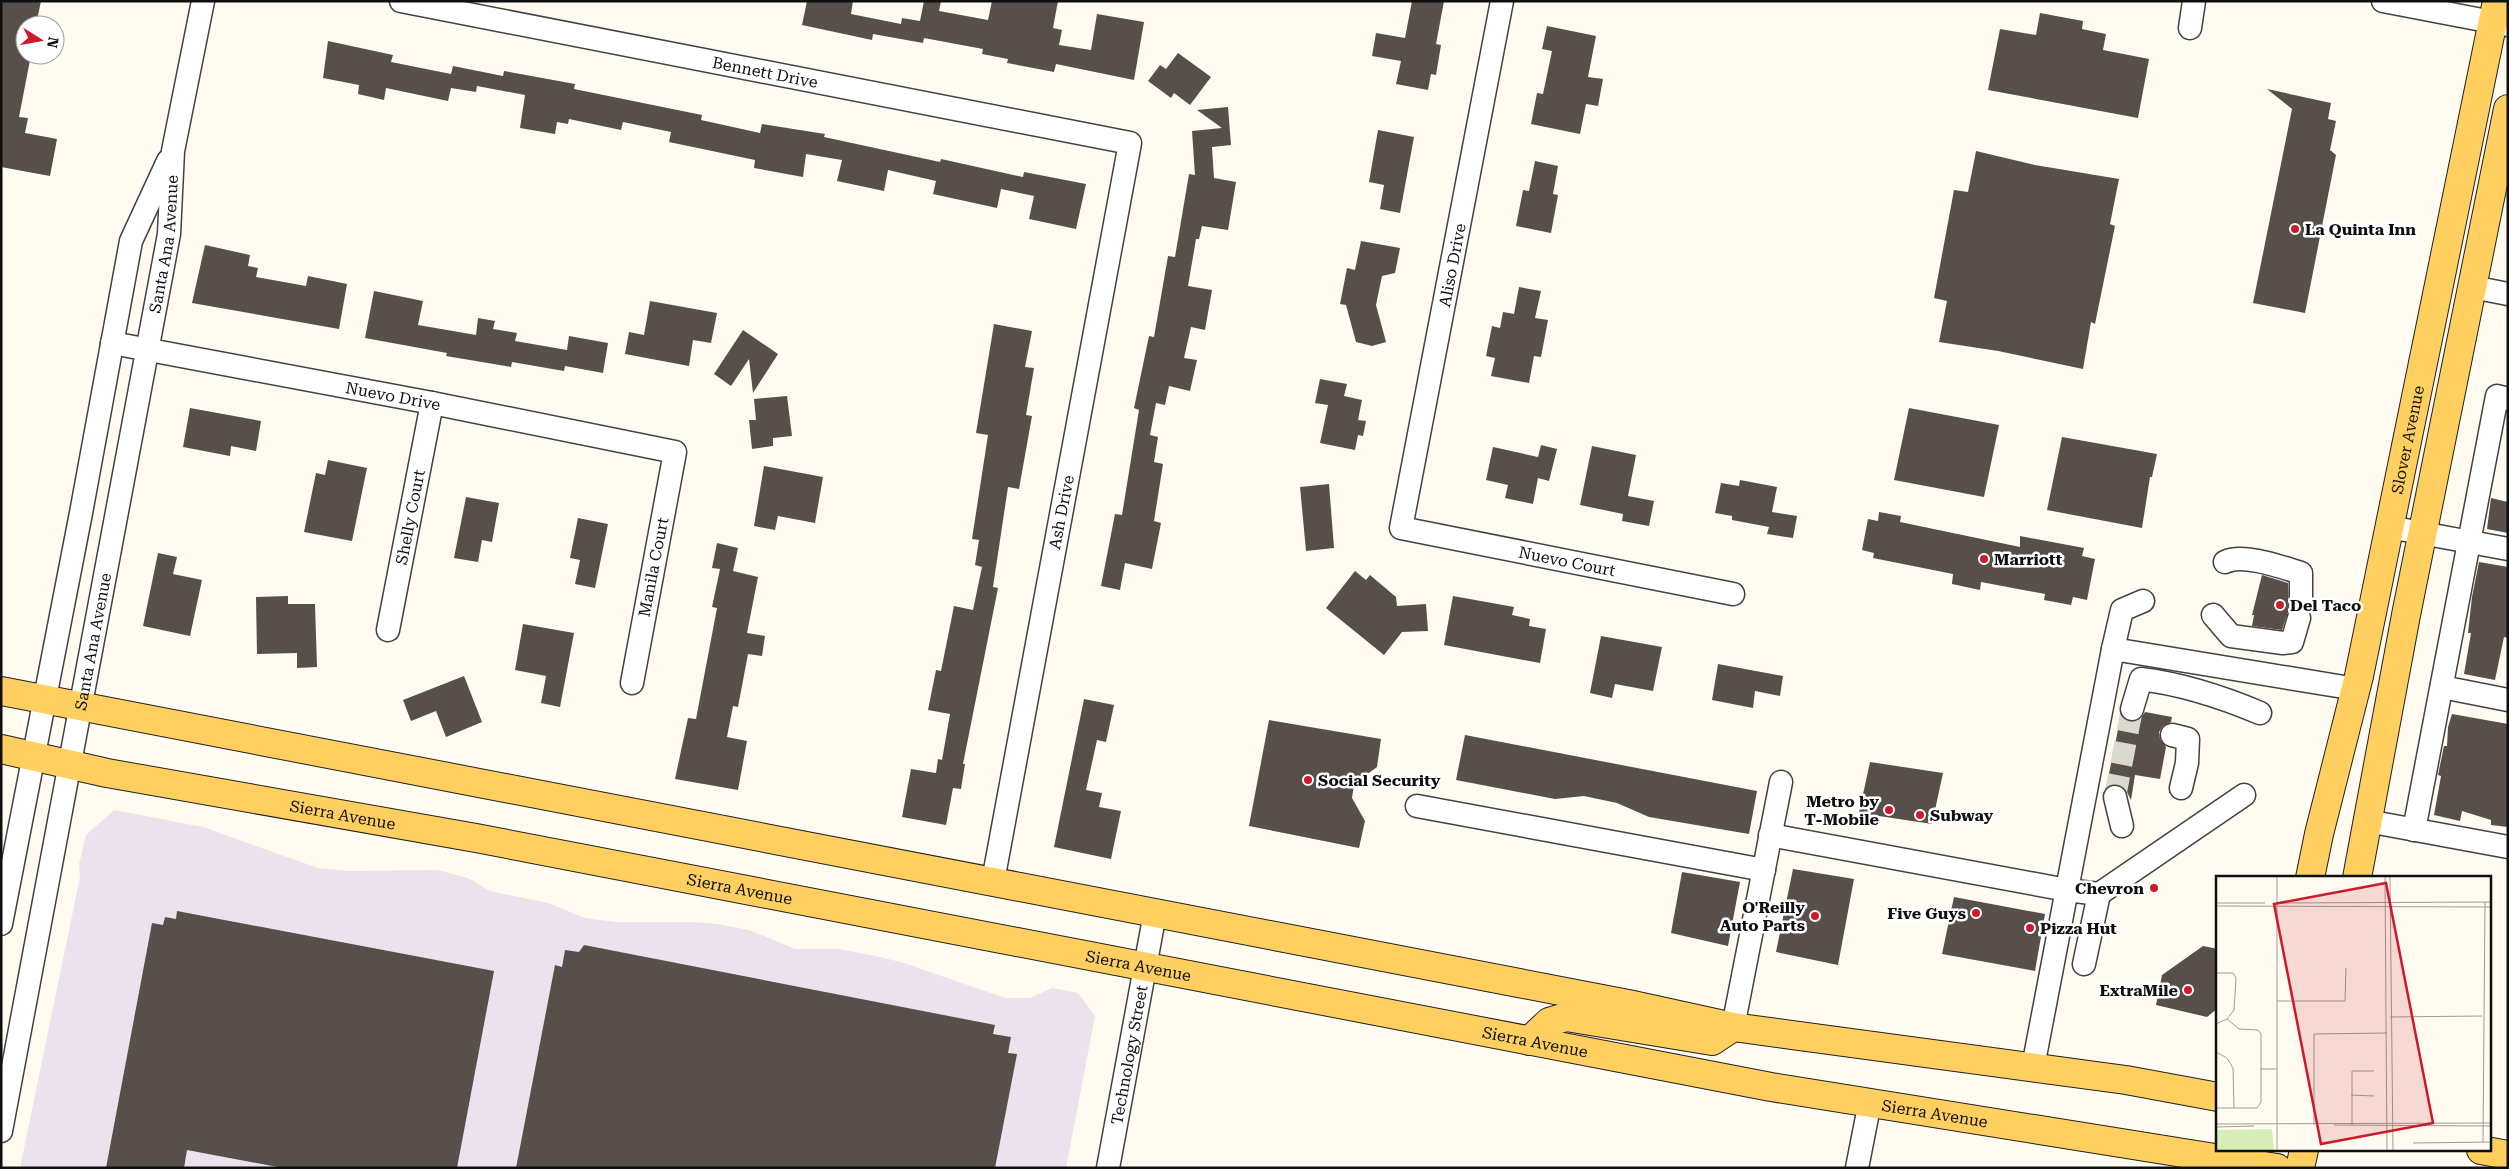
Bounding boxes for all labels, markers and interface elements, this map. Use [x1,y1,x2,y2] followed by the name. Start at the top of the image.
[15,15,65,65] north arrow
[44,36,62,50] text: N
[711,53,820,92] street label: Bennett Drive
[145,174,182,315] street label: Santa Ana Avenue
[2305,220,2416,239] place label: La Quinta Inn
[1435,221,1470,308] street label: Aliso Drive
[2289,223,2301,235] marker: La Quinta Inn
[344,378,442,414] street label: Nuevo Drive
[2387,384,2428,496] street label: Slover Avenue
[392,468,429,566] street label: Shelly Court
[1045,473,1078,551] street label: Ash Drive
[635,516,672,618] street label: Manila Court
[1517,543,1617,580] street label: Nuevo Court
[1994,550,2063,569] place label: Marriott
[1978,553,1990,565] marker: Marriott
[71,571,115,712] street label: Santa Ana Avenue
[2290,596,2361,615] place label: Del Taco
[2274,599,2286,611] marker: Del Taco
[1318,771,1441,790] place label: Social Security
[1302,774,1314,786] marker: Social Security
[1804,792,1879,829] place label: Metro by T-Mobile
[288,796,397,834] street label: Sierra Avenue
[1883,804,1895,816] marker: Metro by T-Mobile
[1930,806,1994,825] place label: Subway
[1914,809,1926,821] marker: Subway
[685,870,794,909] street label: Sierra Avenue
[2216,876,2492,1152] inset map
[2075,879,2144,898] place label: Chevron
[2148,882,2160,894] marker: Chevron
[1720,898,1805,935] place label: O'Reilly Auto Parts
[1887,904,1966,923] place label: Five Guys
[1970,907,1982,919] marker: Five Guys
[1809,910,1821,922] marker: O'Reilly Auto Parts
[2040,919,2117,938] place label: Pizza Hut
[2024,922,2036,934] marker: Pizza Hut
[1084,946,1193,985] street label: Sierra Avenue
[2099,981,2178,1000] place label: ExtraMile
[1107,984,1152,1126] street label: Technology Street
[2182,984,2194,996] marker: ExtraMile
[1481,1023,1590,1062] street label: Sierra Avenue
[1880,1096,1989,1132] street label: Sierra Avenue

